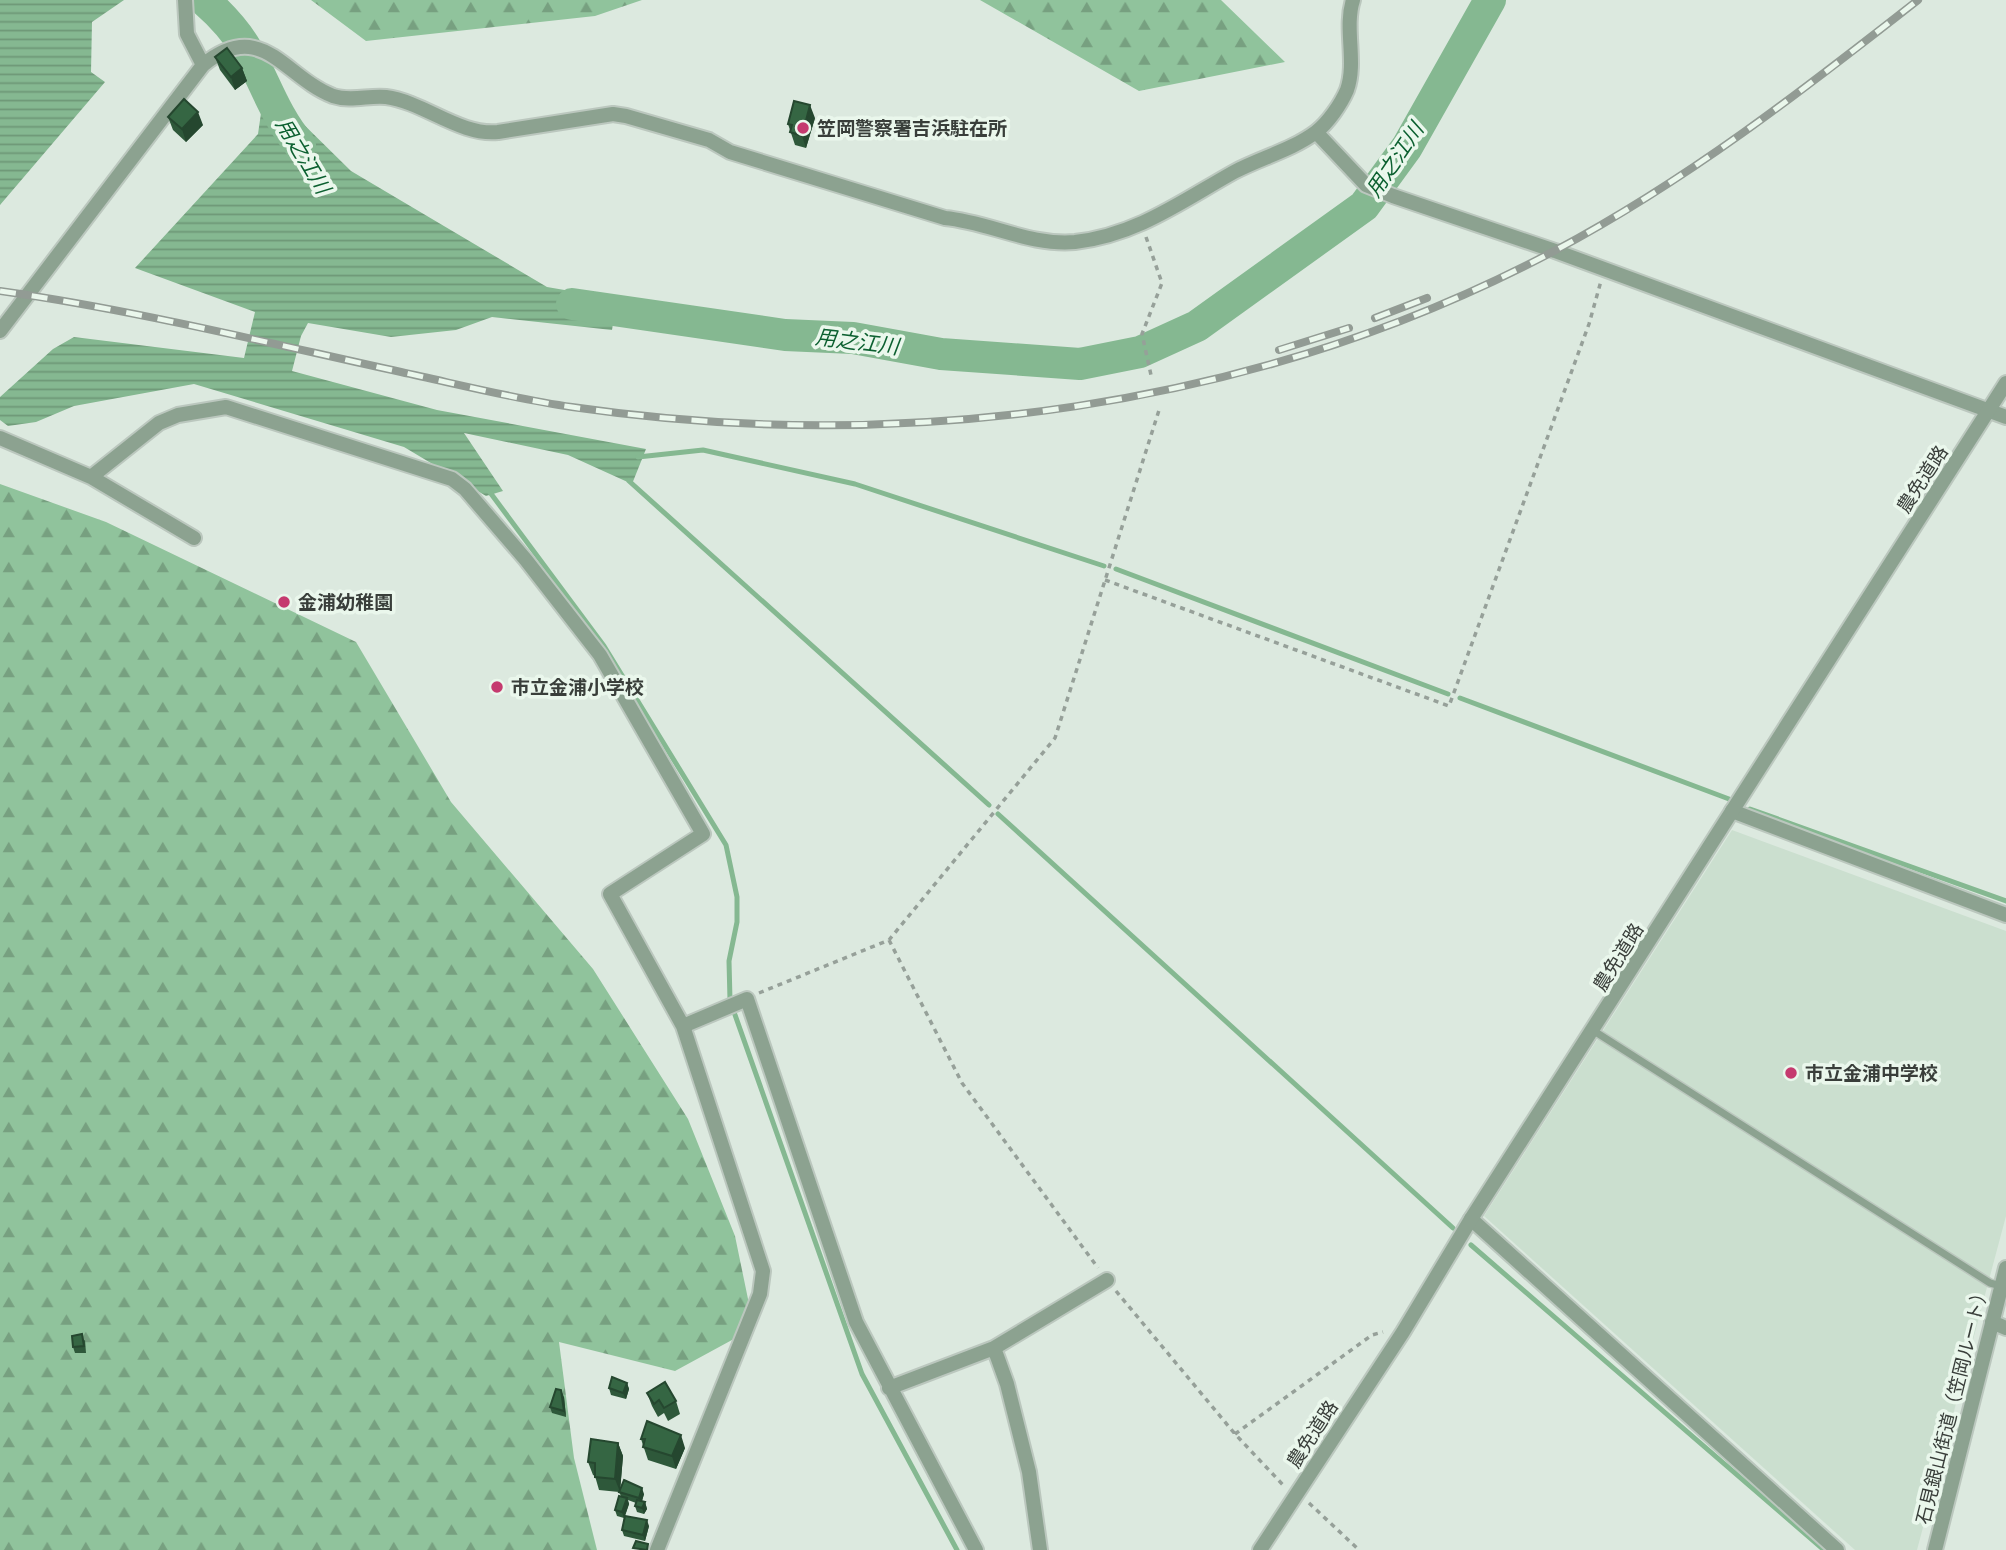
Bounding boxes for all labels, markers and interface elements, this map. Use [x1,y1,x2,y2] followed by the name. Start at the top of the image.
[270,111,340,200] water label: 用之江川
[817,113,1007,140] place label: 笠岡警察署吉浜駐在所
[1357,114,1430,202] water label: 用之江川
[795,120,811,136] marker: 笠岡警察署吉浜駐在所
[814,320,903,360] water label: 用之江川
[1889,439,1953,517] street label: 農免道路
[298,587,393,614] place label: 金浦幼稚園
[276,594,292,610] marker: 金浦幼稚園
[511,672,644,699] place label: 市立金浦小学校
[489,679,505,695] marker: 市立金浦小学校
[1585,917,1648,996] street label: 農免道路
[1805,1058,1938,1085] place label: 市立金浦中学校
[1783,1065,1799,1081] marker: 市立金浦中学校
[1908,1281,1994,1527] street label: 石見銀山街道（笠岡ルート）
[1279,1394,1343,1472] street label: 農免道路

